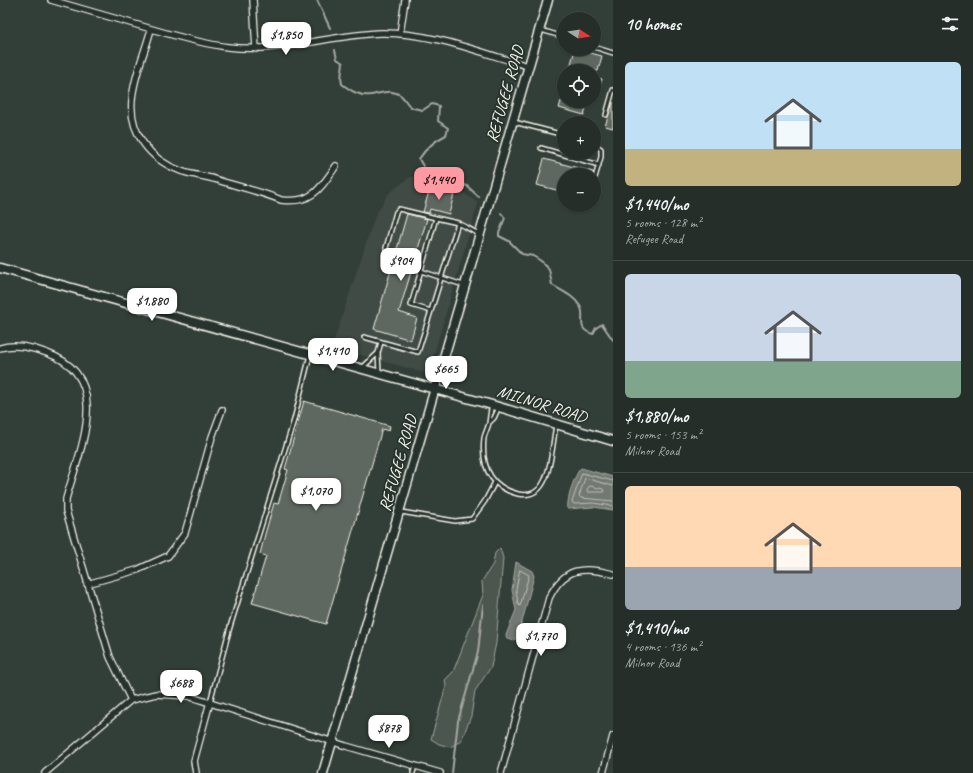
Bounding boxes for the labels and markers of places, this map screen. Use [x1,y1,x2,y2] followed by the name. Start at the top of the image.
[253,22,319,56] pin: $1,850
[406,167,472,201] pin: $1,440
[377,248,425,282] pin: $904
[119,288,185,322] pin: $1,880
[300,338,366,372] pin: $1,410
[422,356,470,390] pin: $665
[283,478,349,512] pin: $1,070
[508,623,574,657] pin: $1,770
[157,670,205,704] pin: $688
[365,715,413,749] pin: $878

